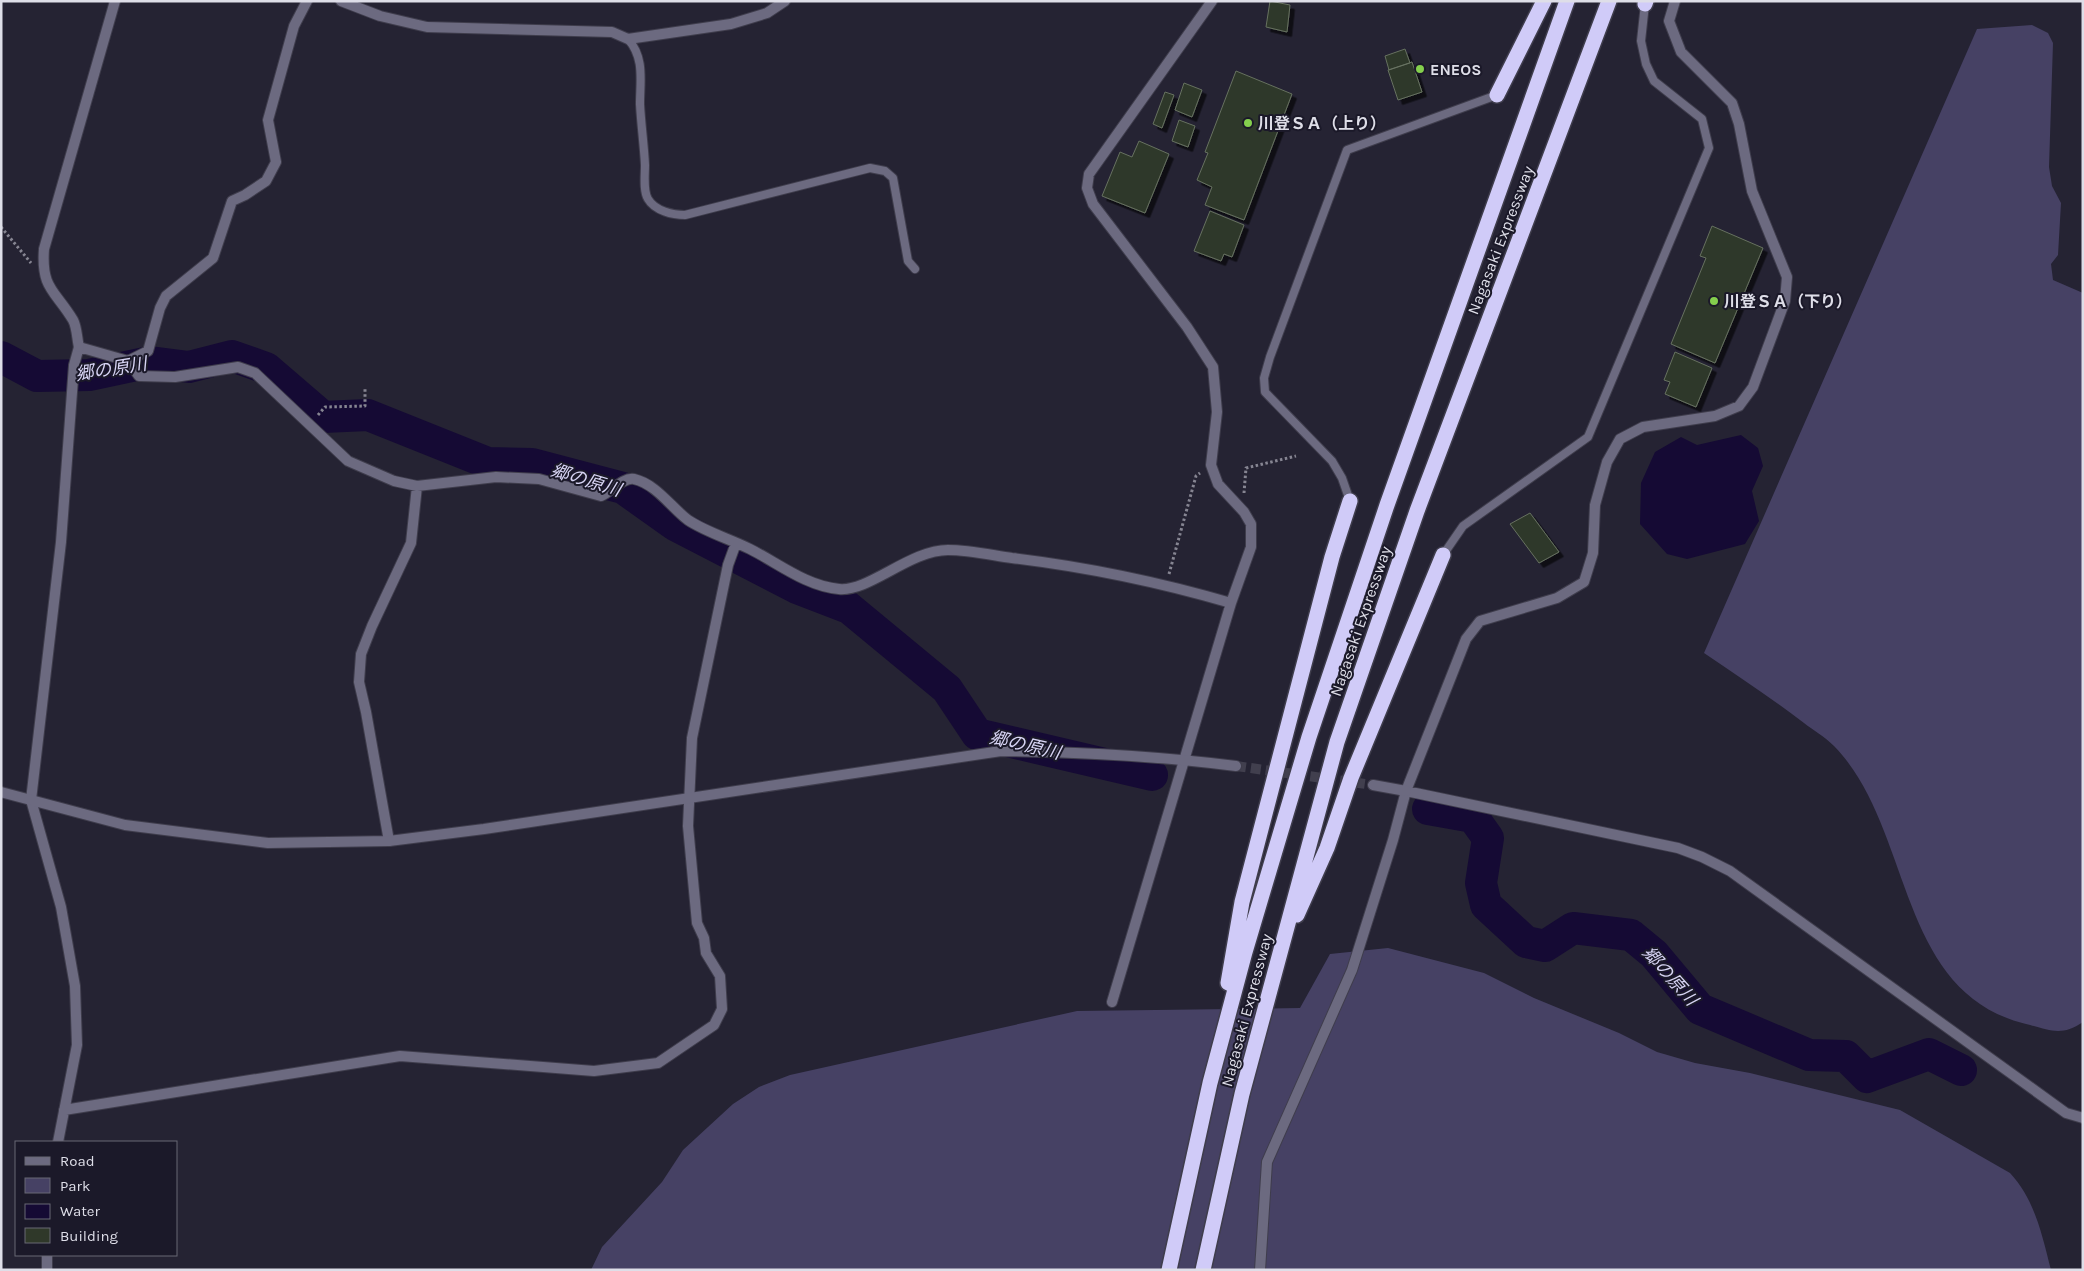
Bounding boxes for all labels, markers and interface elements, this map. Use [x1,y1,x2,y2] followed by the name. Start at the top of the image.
[1430,60,1481,79] place label: ENEOS
[1414,63,1426,75] marker: ENEOS
[1258,114,1386,133] place label: 川登ＳＡ（上り）
[1242,117,1254,129] marker: 川登ＳＡ（上り）
[1463,163,1538,317] street label: Nagasaki Expressway
[1724,292,1852,311] place label: 川登ＳＡ（下り）
[1708,295,1720,307] marker: 川登ＳＡ（下り）
[74,352,150,385] water label: 郷の原川
[548,459,626,502] water label: 郷の原川
[1326,543,1395,699] street label: Nagasaki Expressway
[987,726,1065,764] water label: 郷の原川
[1217,931,1276,1089] street label: Nagasaki Expressway
[1638,942,1704,1012] water label: 郷の原川
[15,1141,178,1256] legend
[60,1152,95,1170] text: Road
[60,1177,90,1195] text: Park
[60,1202,101,1220] text: Water
[60,1227,118,1245] text: Building

